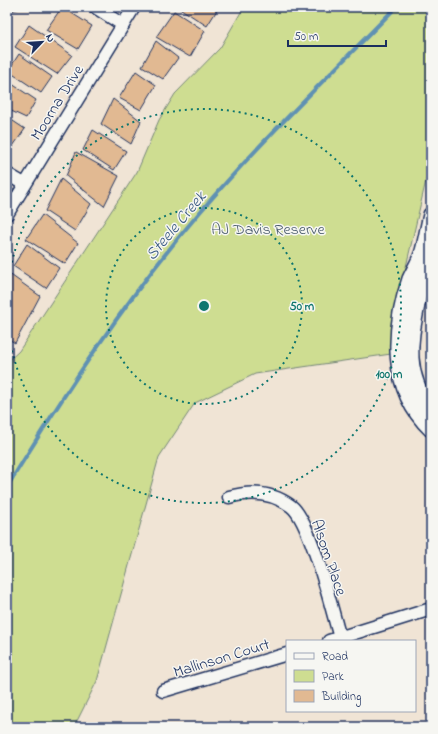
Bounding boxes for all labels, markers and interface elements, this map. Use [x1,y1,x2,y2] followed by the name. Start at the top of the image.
[22,22,62,62] north arrow
[288,22,386,48] scale bar
[294,28,318,46] text: 50 m
[41,31,59,45] text: N
[25,60,91,146] street label: Moorna Drive
[140,185,214,266] water label: Steele Creek
[211,218,326,242] park label: AJ Davis Reserve
[290,298,315,316] text: 50 m
[197,299,211,313] centre of rings
[376,366,403,384] text: 100 m
[304,516,353,600] street label: Alsom Place
[171,633,273,685] street label: Mallinson Court
[286,640,416,712] legend
[322,648,348,666] text: Road
[322,668,344,686] text: Park
[321,688,361,707] text: Building

